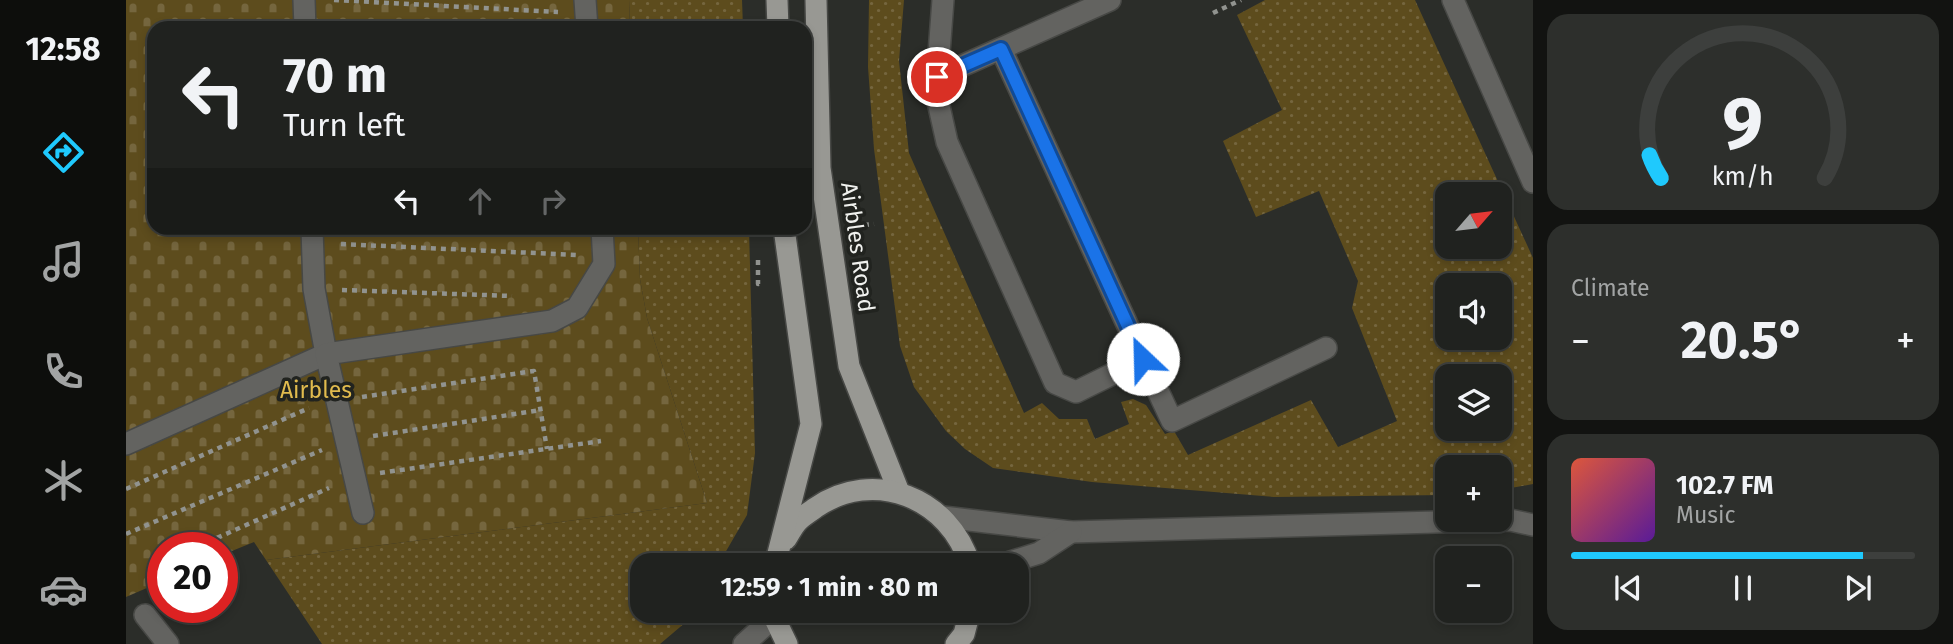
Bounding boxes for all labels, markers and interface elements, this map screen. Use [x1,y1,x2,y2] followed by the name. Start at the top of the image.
[25,30,101,68] text: 12:58
[283,46,387,105] text: 70 m
[907,47,967,107] pin
[168,49,259,140] icon: left
[918,58,956,96] icon: arrive
[1723,80,1763,167] text: 9
[283,106,405,144] text: Turn left
[39,128,88,177] icon: directions
[1712,162,1774,192] text: km/h
[835,180,881,314] street label: Airbles Road
[388,182,426,220] icon: left
[461,182,499,220] icon: ahead
[534,182,572,220] icon: right
[1435,182,1512,259] north arrow
[1435,182,1512,623] map controls
[39,237,88,286] icon: music
[1435,273,1512,350] button: sound
[1571,274,1650,302] text: Climate
[1681,309,1805,372] text: 20.5°
[1571,318,1590,364] text: −
[1896,318,1915,364] text: +
[1106,322,1180,396] position arrow
[39,347,88,396] icon: phone
[1435,364,1512,441] button: layers
[280,376,352,404] park label: Airbles
[1435,455,1512,532] button: +
[39,456,88,505] icon: climate
[1676,470,1773,501] text: 102.7 FM
[1676,501,1736,529] text: Music
[147,532,238,623] speed limit sign: 20
[1435,546,1512,623] button: −
[39,565,88,614] icon: car
[1609,569,1647,607] icon: previous
[1724,569,1762,607] icon: pause
[1839,569,1877,607] icon: next
[720,572,939,603] text: 12:59 · 1 min · 80 m

